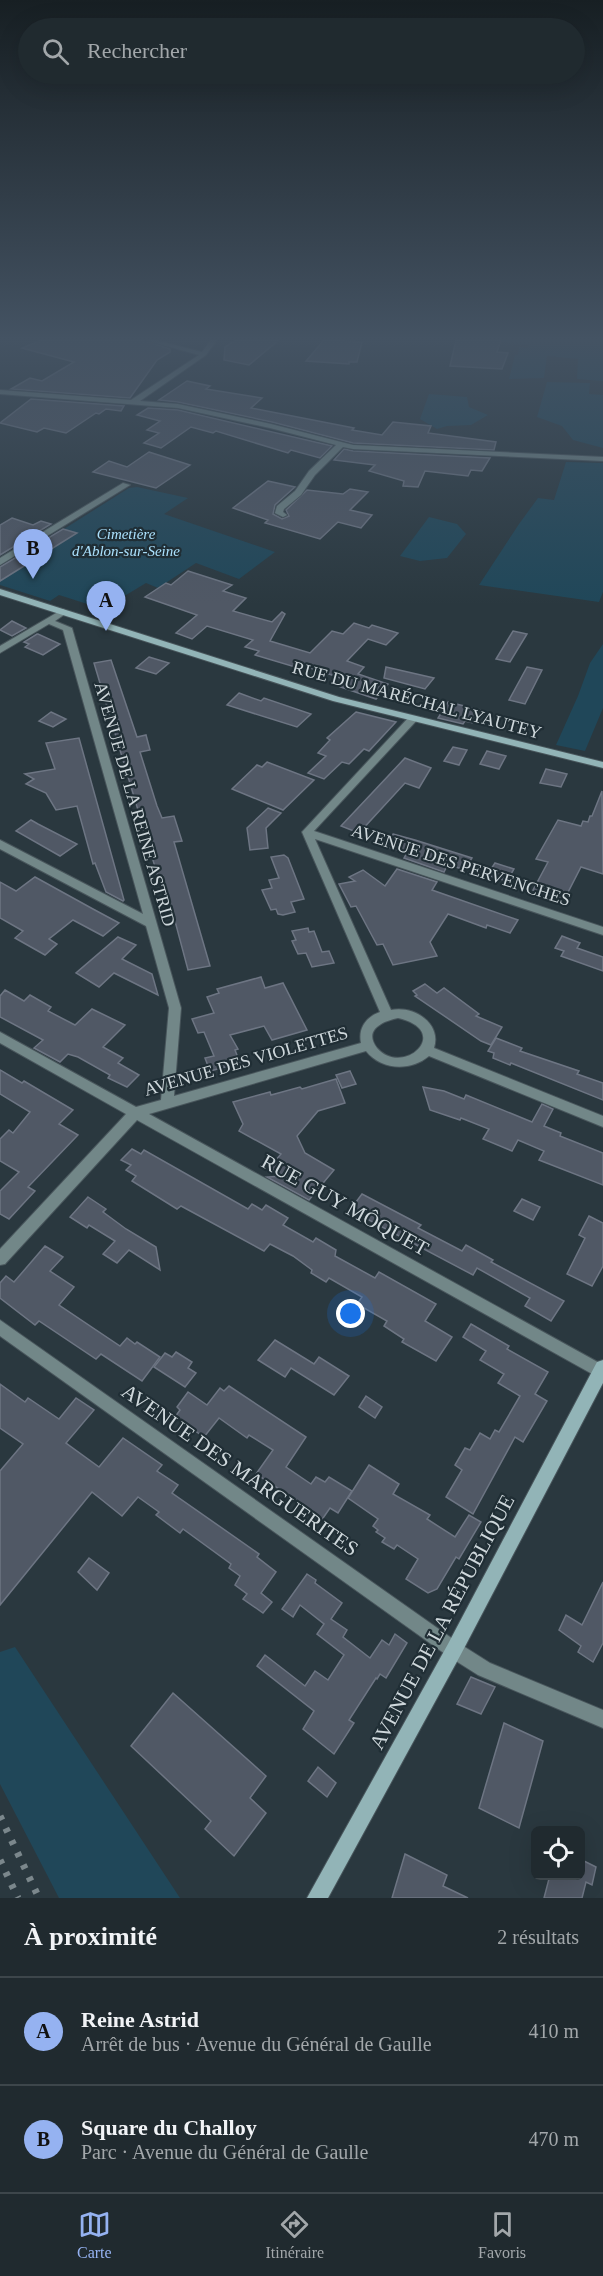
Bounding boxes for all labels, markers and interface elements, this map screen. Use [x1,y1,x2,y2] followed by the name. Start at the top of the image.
[18,18,585,84] search box
[39,35,72,68] icon: search
[87,38,187,63] text: Rechercher
[72,526,180,559] park label: Cimetière d'Ablon-sur-Seine
[14,530,52,579] pin: B
[86,582,126,631] pin: A
[290,656,544,743] street label: RUE DU MARÉCHAL LYAUTEY
[90,679,180,929] street label: AVENUE DE LA REINE ASTRID
[349,820,573,910] street label: AVENUE DES PERVENCHES
[142,1022,350,1100] street label: AVENUE DES VIOLETTES
[257,1149,433,1261] street label: RUE GUY MÔQUET
[336,1299,365,1328] your location
[117,1379,363,1561] street label: AVENUE DES MARGUERITES
[365,1491,519,1753] street label: AVENUE DE LA RÉPUBLIQUE
[531,1826,585,1880] map controls
[531,1826,585,1880] button: locate
[24,1922,157,1951] text: À proximité
[497,1926,579,1948] text: 2 résultats
[81,2007,199,2032] text: Reine Astrid
[36,2020,51,2042] text: A
[528,2020,579,2042] text: 410 m
[81,2033,432,2055] text: Arrêt de bus · Avenue du Général de Gaulle
[81,2115,257,2140] text: Square du Challoy
[37,2128,50,2150] text: B
[528,2128,579,2150] text: 470 m
[81,2141,368,2163] text: Parc · Avenue du Général de Gaulle
[77,2208,112,2262] tab: Carte
[266,2208,324,2262] tab: Itinéraire
[478,2208,526,2262] tab: Favoris

